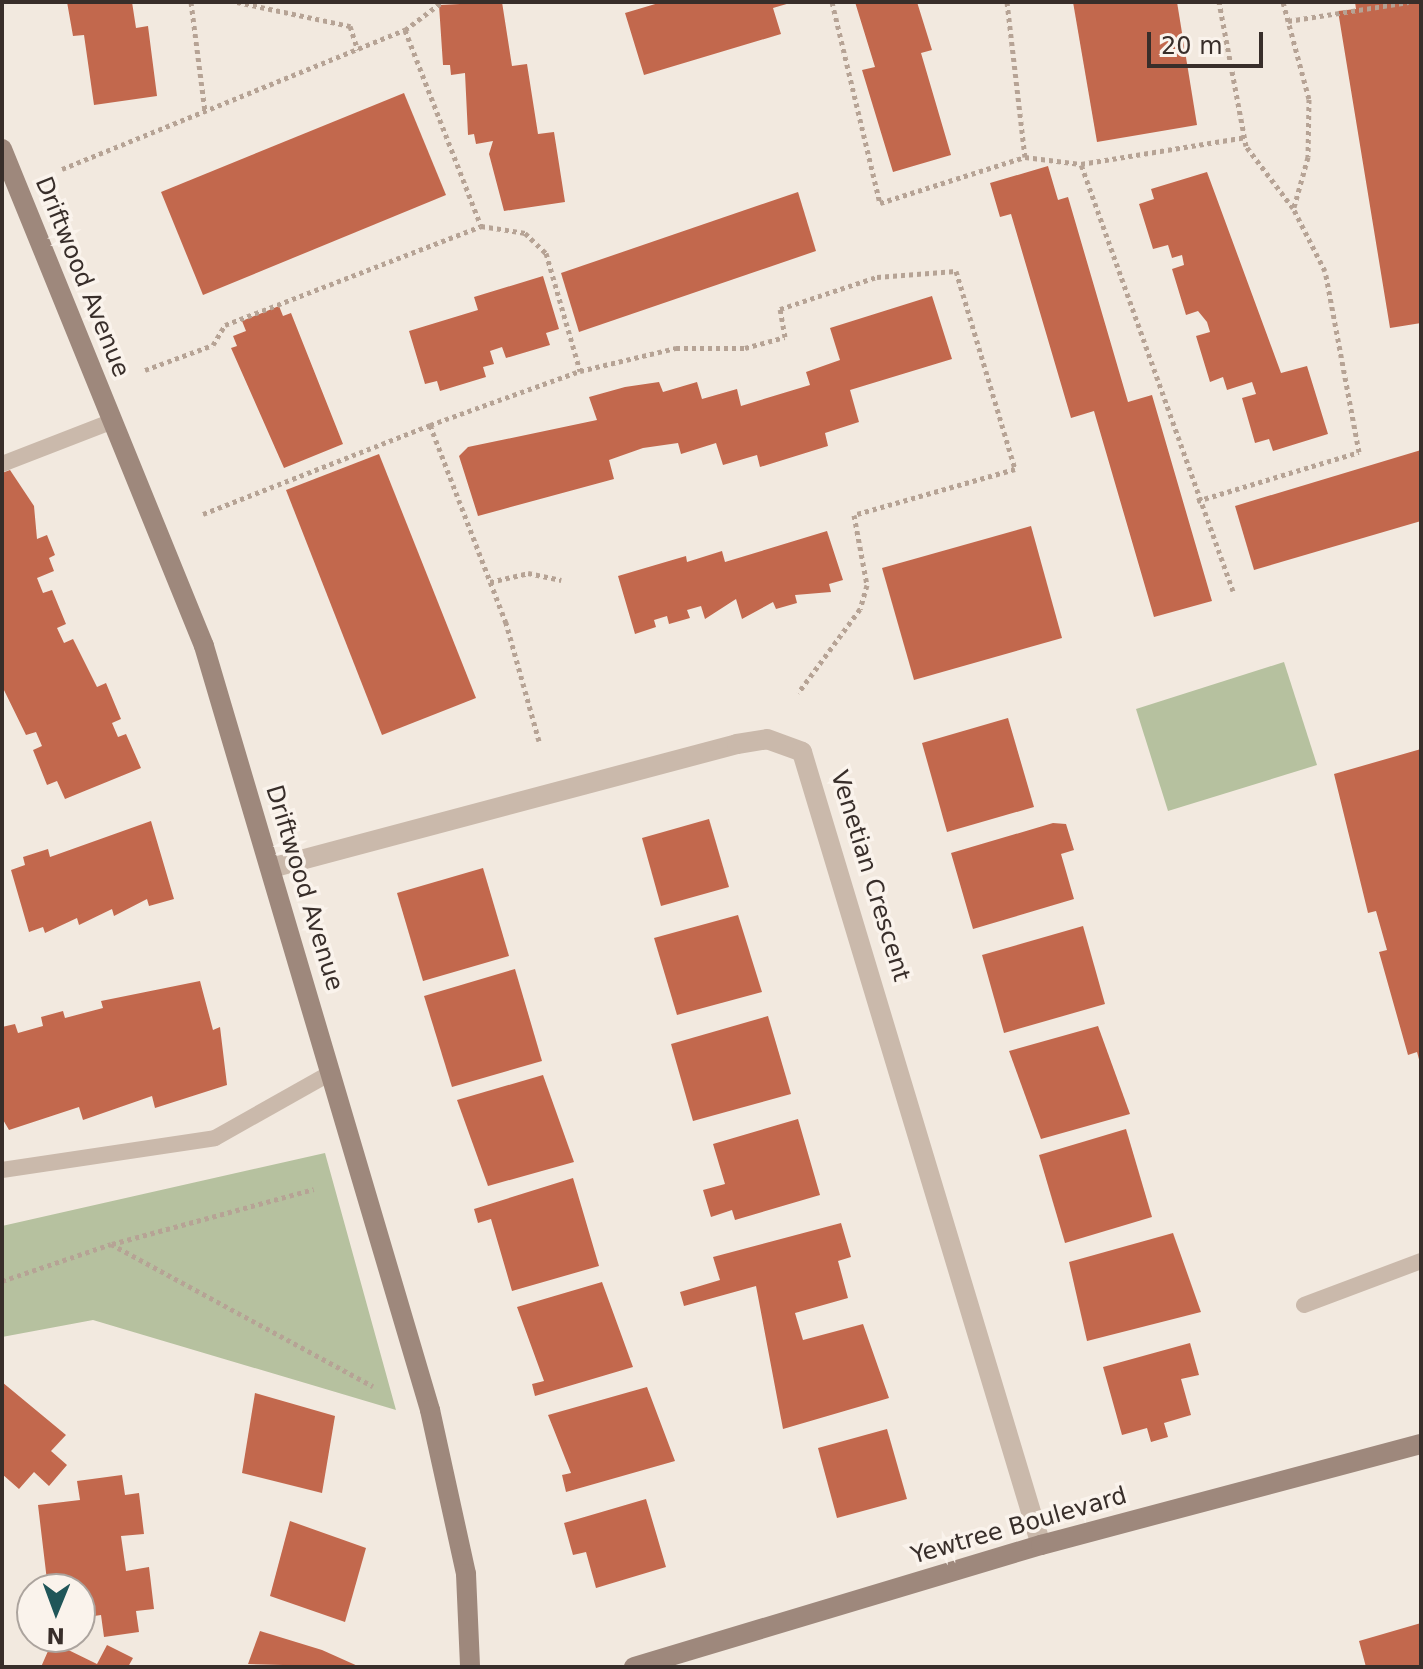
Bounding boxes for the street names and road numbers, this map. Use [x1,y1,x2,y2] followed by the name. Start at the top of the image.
[29,173,135,381] street label: Driftwood Avenue
[824,767,916,985] street label: Venetian Crescent
[259,782,349,994] street label: Driftwood Avenue
[908,1481,1130,1571] street label: Yewtree Boulevard

